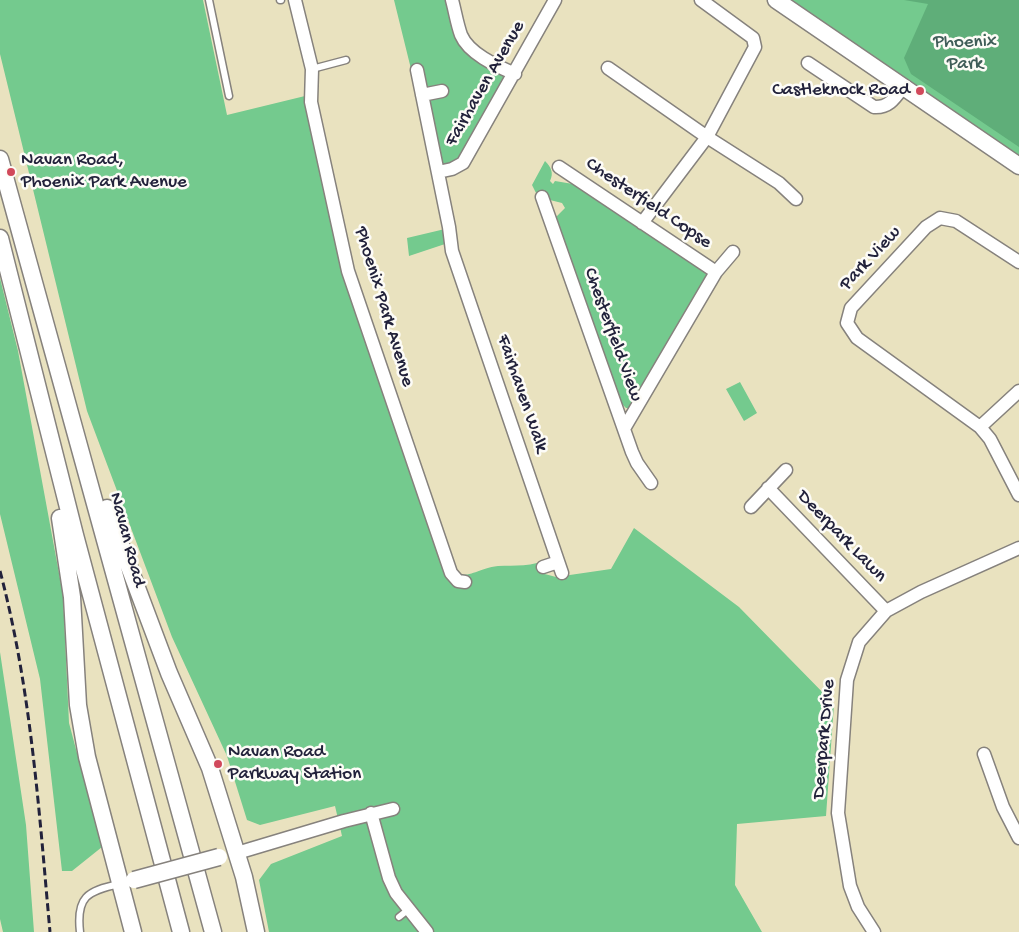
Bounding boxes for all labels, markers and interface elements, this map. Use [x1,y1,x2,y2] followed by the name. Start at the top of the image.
[441,17,531,151] street label: Fairhaven Avenue
[933,32,997,76] park label: Phoenix Park
[772,80,910,102] place label: Castleknock Road
[914,85,926,97] marker: Castleknock Road
[21,150,187,194] place label: Navan Road, Phoenix Park Avenue
[580,153,716,255] street label: Chesterfield Copse
[5,166,17,178] marker: Navan Road, Phoenix Park Avenue
[835,222,907,296] street label: Park View
[348,224,418,390] street label: Phoenix Park Avenue
[577,265,647,405] street label: Chesterfield View
[490,332,552,456] street label: Fairhaven Walk
[791,486,891,588] street label: Deerpark Lawn
[102,490,150,590] street label: Navan Road
[808,678,842,800] street label: Deerpark Drive
[228,742,361,786] place label: Navan Road Parkway Station
[212,758,224,770] marker: Navan Road Parkway Station

